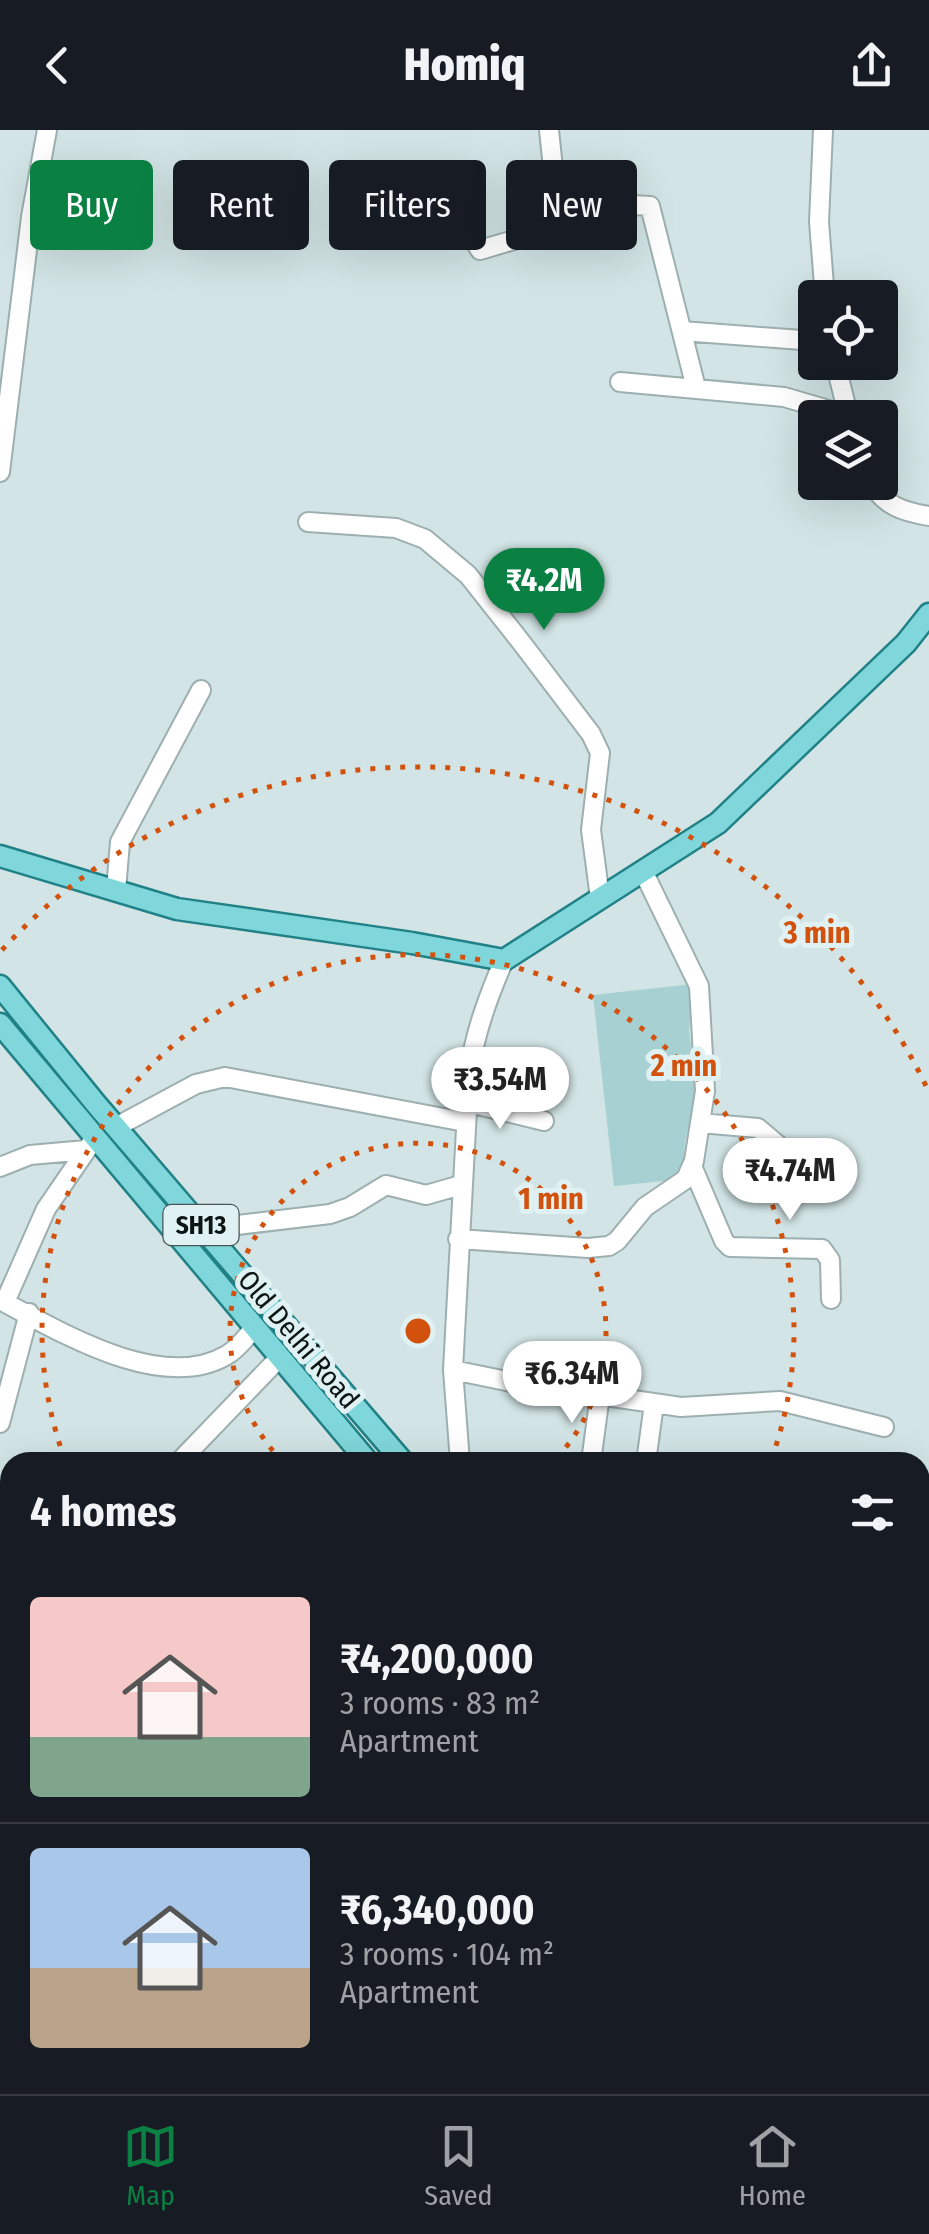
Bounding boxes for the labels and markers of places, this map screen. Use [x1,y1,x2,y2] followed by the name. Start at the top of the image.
[474,548,614,633] pin: ₹4.2M
[419,1047,581,1132] pin: ₹3.54M
[709,1138,871,1223] pin: ₹4.74M
[400,1313,436,1349] centre of rings
[491,1341,653,1426] pin: ₹6.34M

